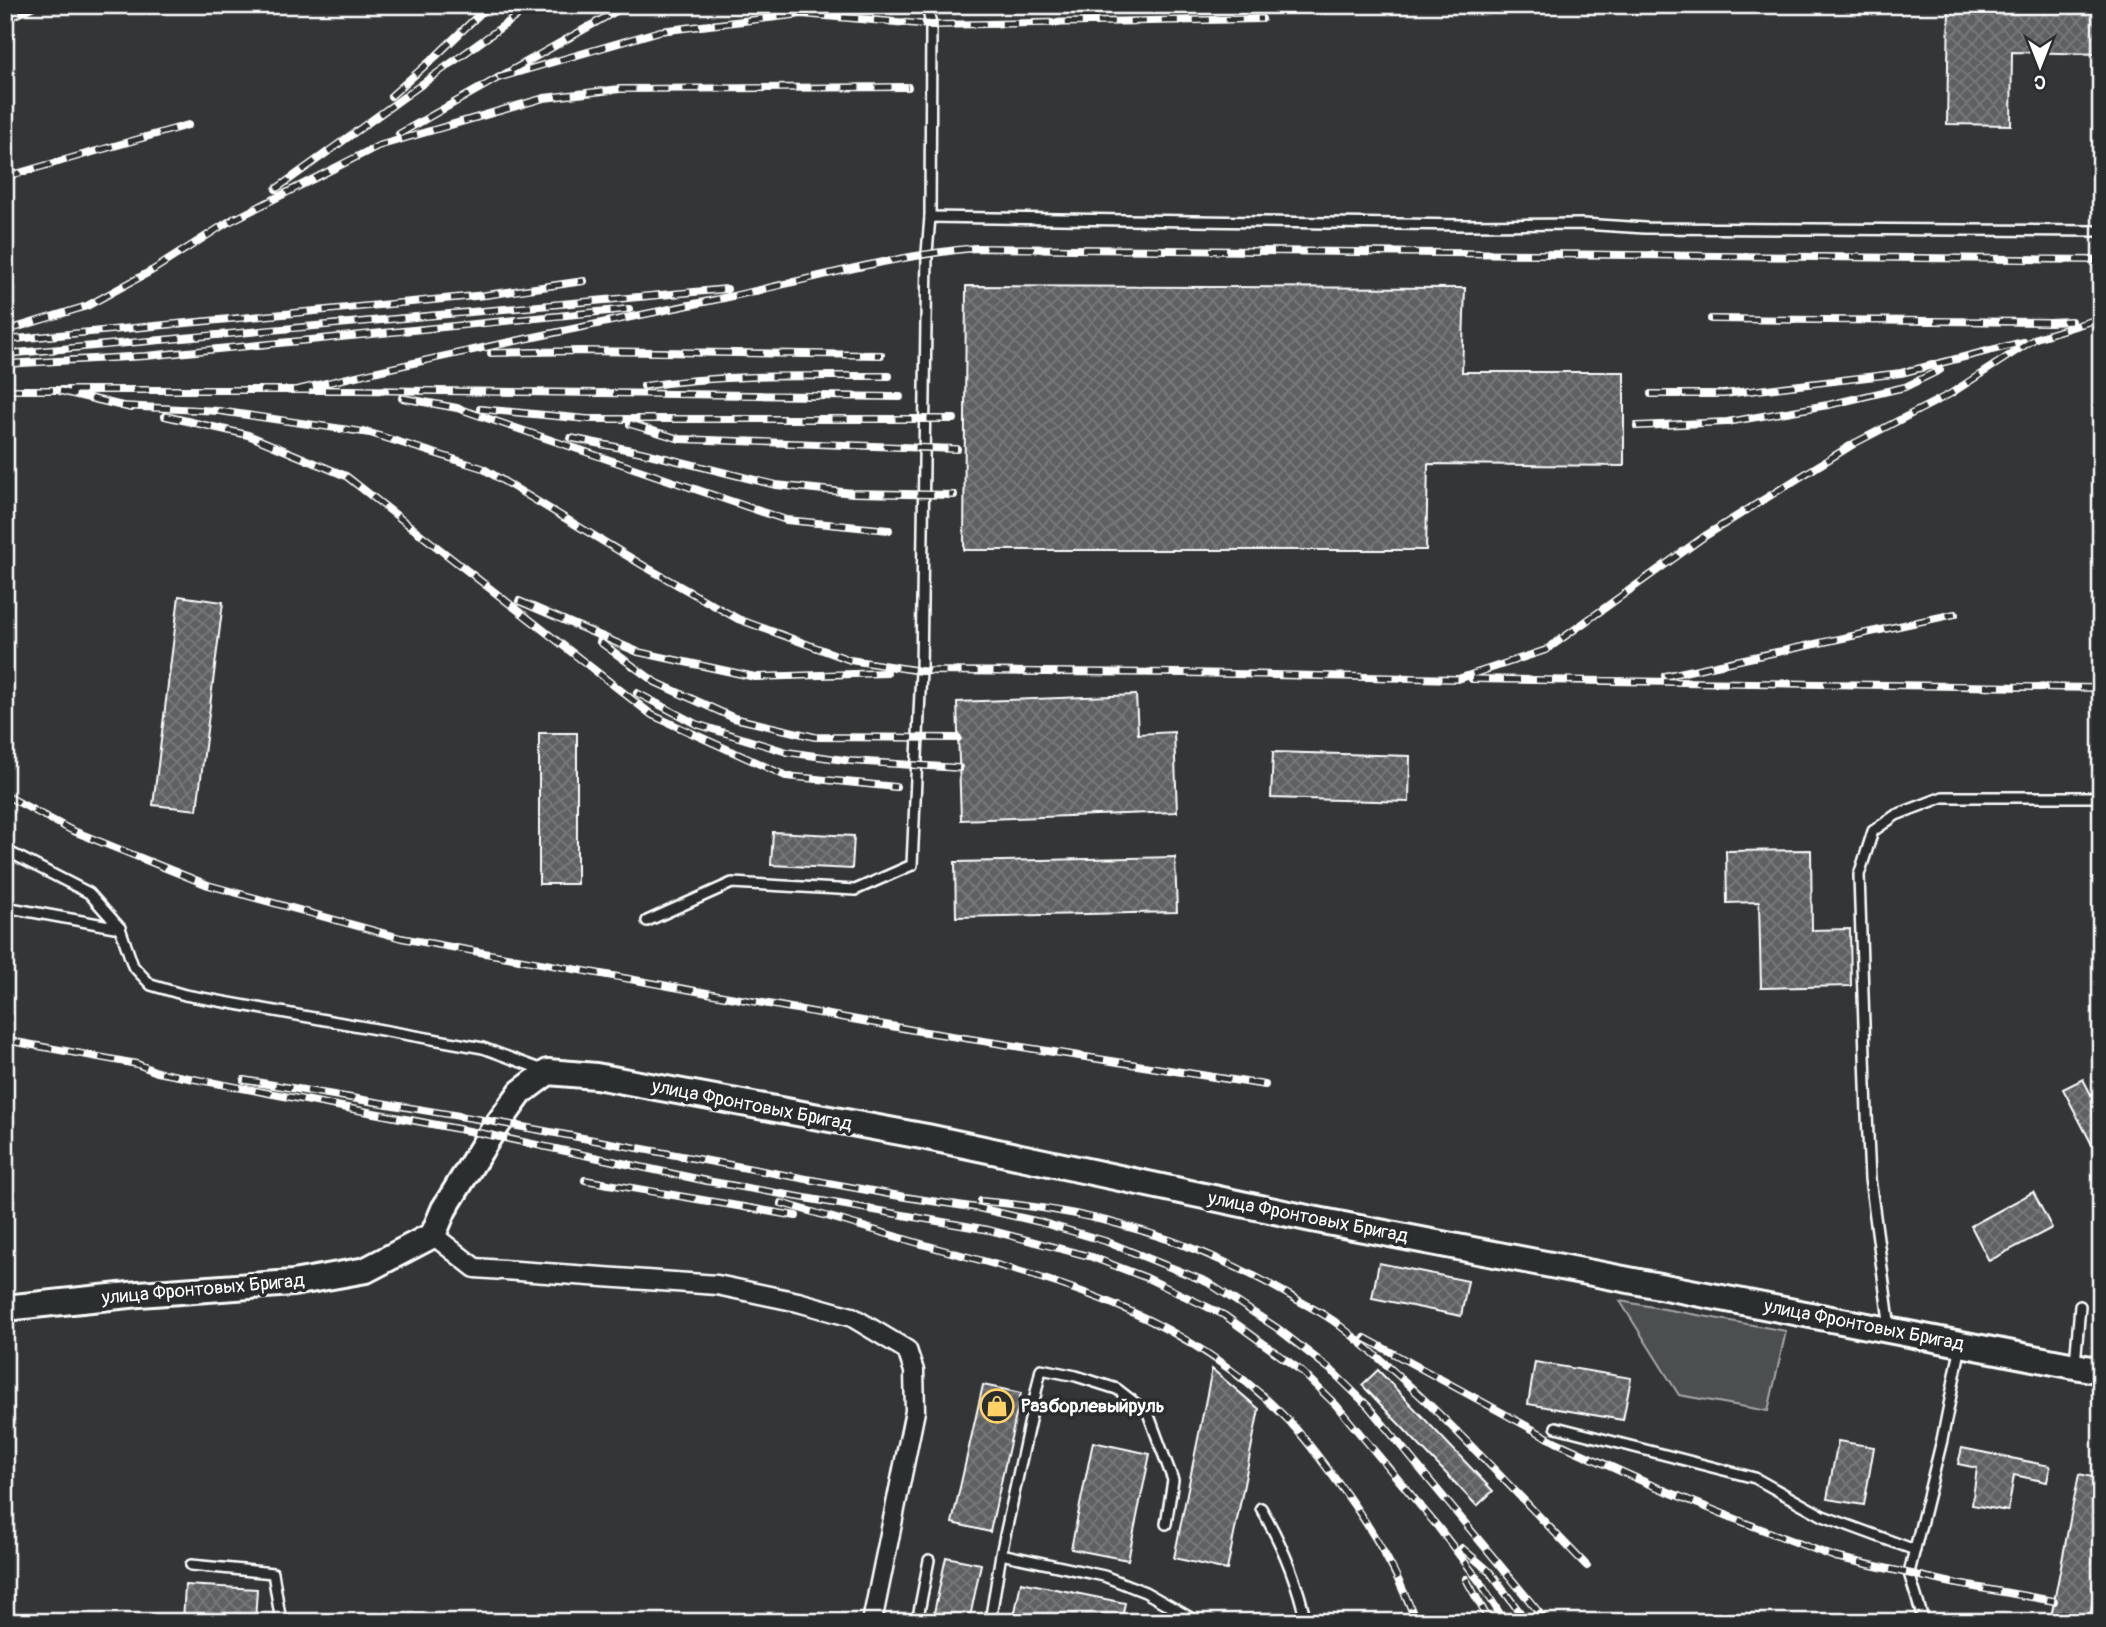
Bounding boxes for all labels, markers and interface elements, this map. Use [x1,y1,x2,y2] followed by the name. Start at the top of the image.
[2004,32,2074,102] north arrow
[2034,70,2046,94] text: С
[649,1074,855,1136] street label: улица Фронтовых Бригад
[1205,1186,1411,1248] street label: улица Фронтовых Бригад
[100,1268,306,1310] street label: улица Фронтовых Бригад
[1761,1294,1967,1356] street label: улица Фронтовых Бригад
[978,1387,1016,1425] shop icon: Разборлевыйруль
[1021,1394,1165,1418] place label: Разборлевыйруль

